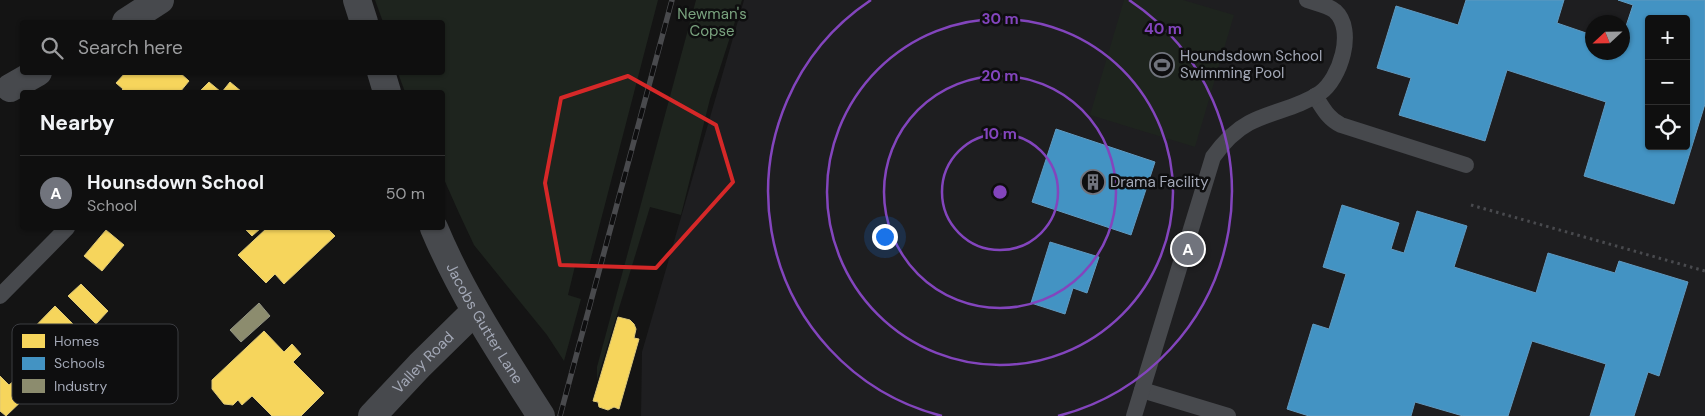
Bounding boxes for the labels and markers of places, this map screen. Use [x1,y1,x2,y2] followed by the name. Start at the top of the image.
[1180,46,1322,83] place label: Houndsdown School Swimming Pool
[1149,52,1175,78] sports icon: Houndsdown School Swimming Pool
[1080,169,1106,195] building icon: Drama Facility
[1110,172,1209,192] place label: Drama Facility
[991,183,1009,201] centre of rings
[1172,230,1204,268] pin: A

